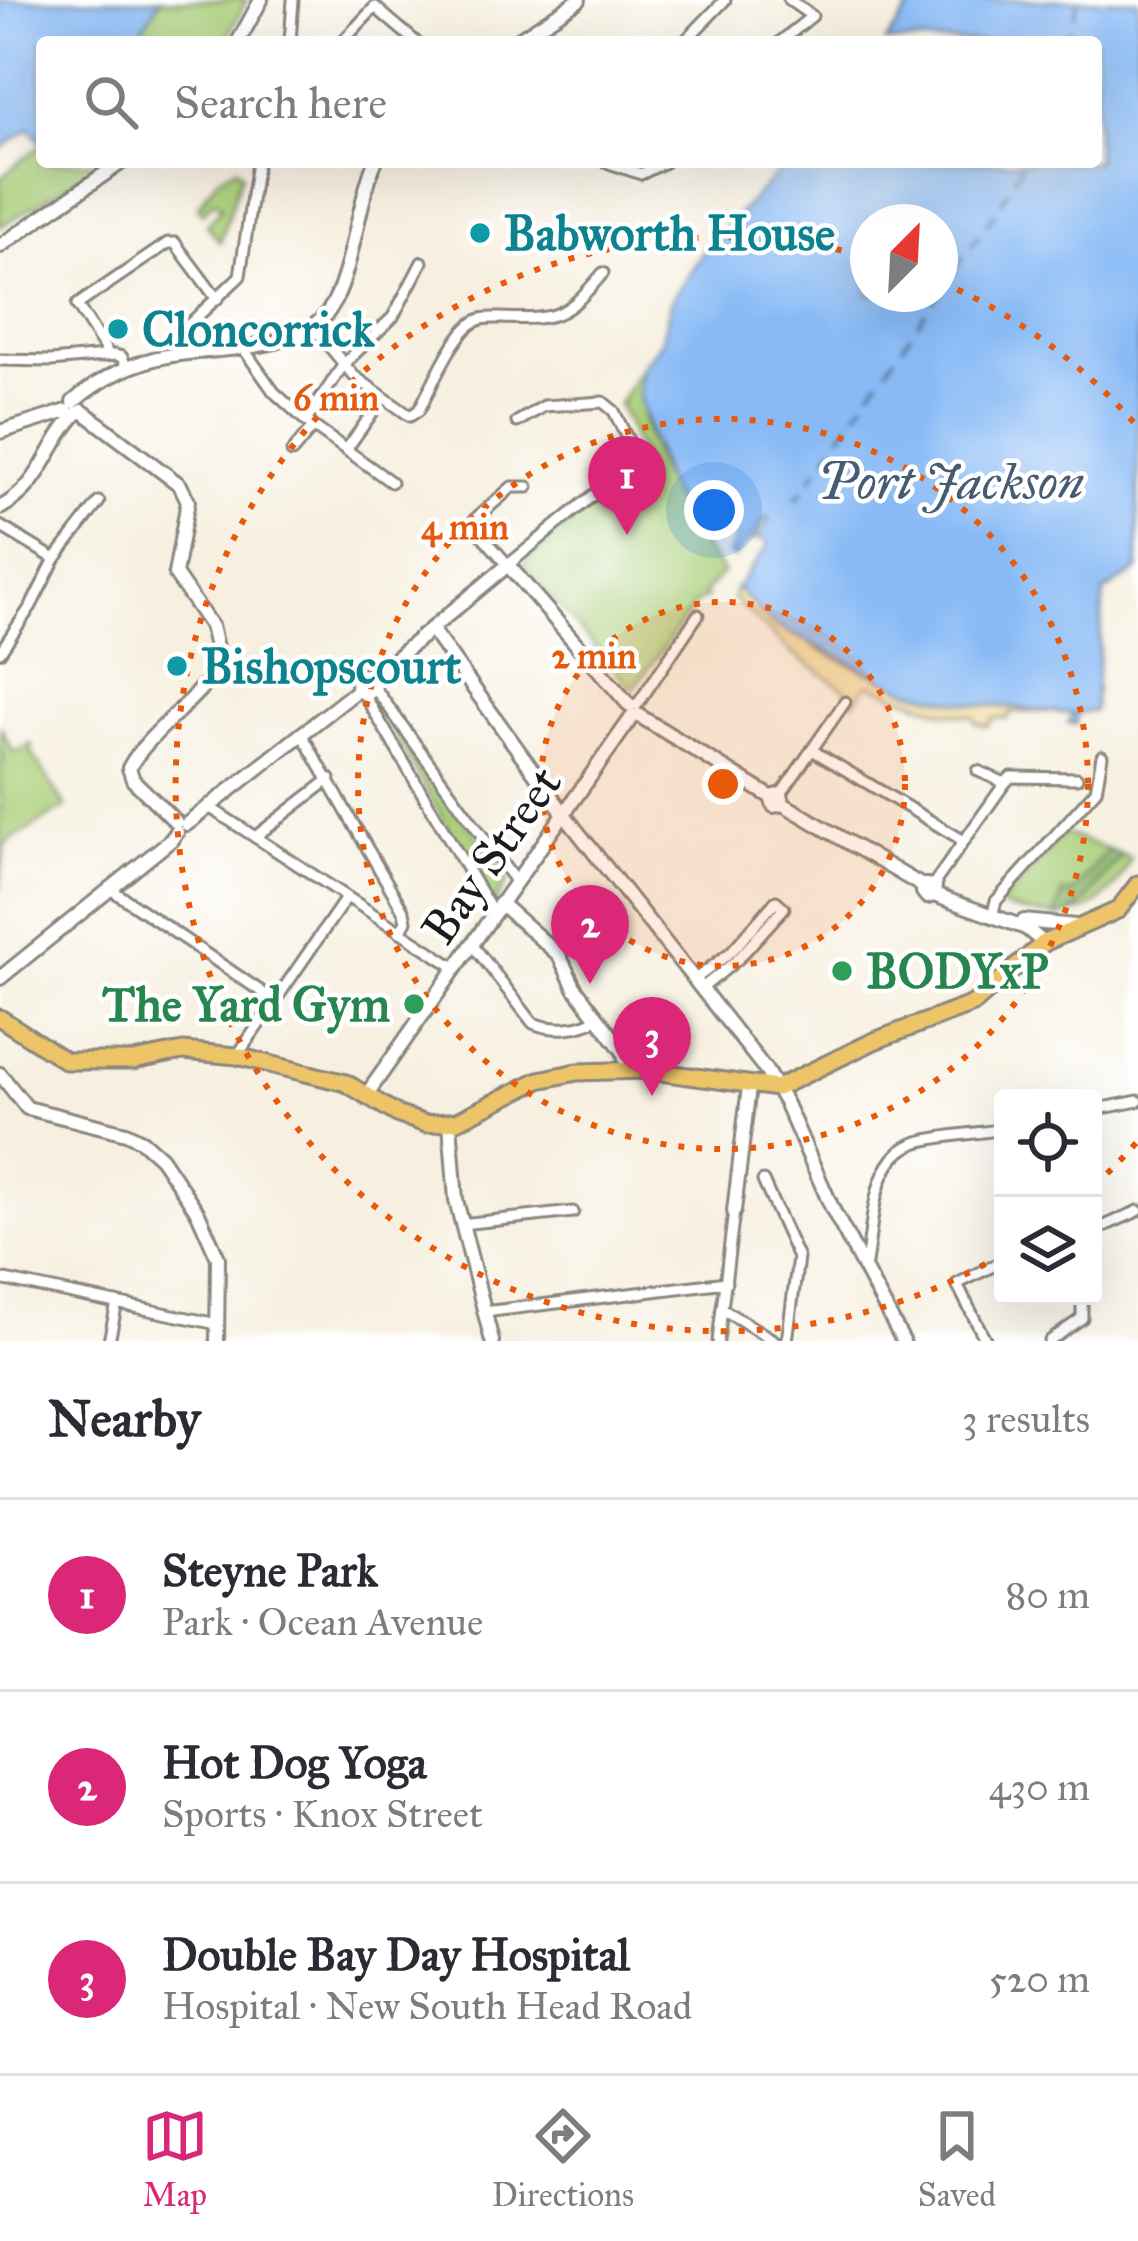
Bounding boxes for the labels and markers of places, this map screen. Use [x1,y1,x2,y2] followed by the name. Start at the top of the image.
[504,204,835,263] place label: Babworth House
[467,220,493,246] marker: Babworth House
[142,300,375,359] place label: Cloncorrick
[105,316,131,342] marker: Cloncorrick
[588,436,666,535] pin: 1
[201,637,461,696] place label: Bishopscourt
[164,653,190,679] marker: Bishopscourt
[702,763,744,805] centre of rings
[551,885,629,984] pin: 2
[866,942,1049,1001] place label: BODYxP
[829,958,855,984] marker: BODYxP
[102,975,391,1034] place label: The Yard Gym
[401,991,427,1017] marker: The Yard Gym
[613,997,691,1096] pin: 3

